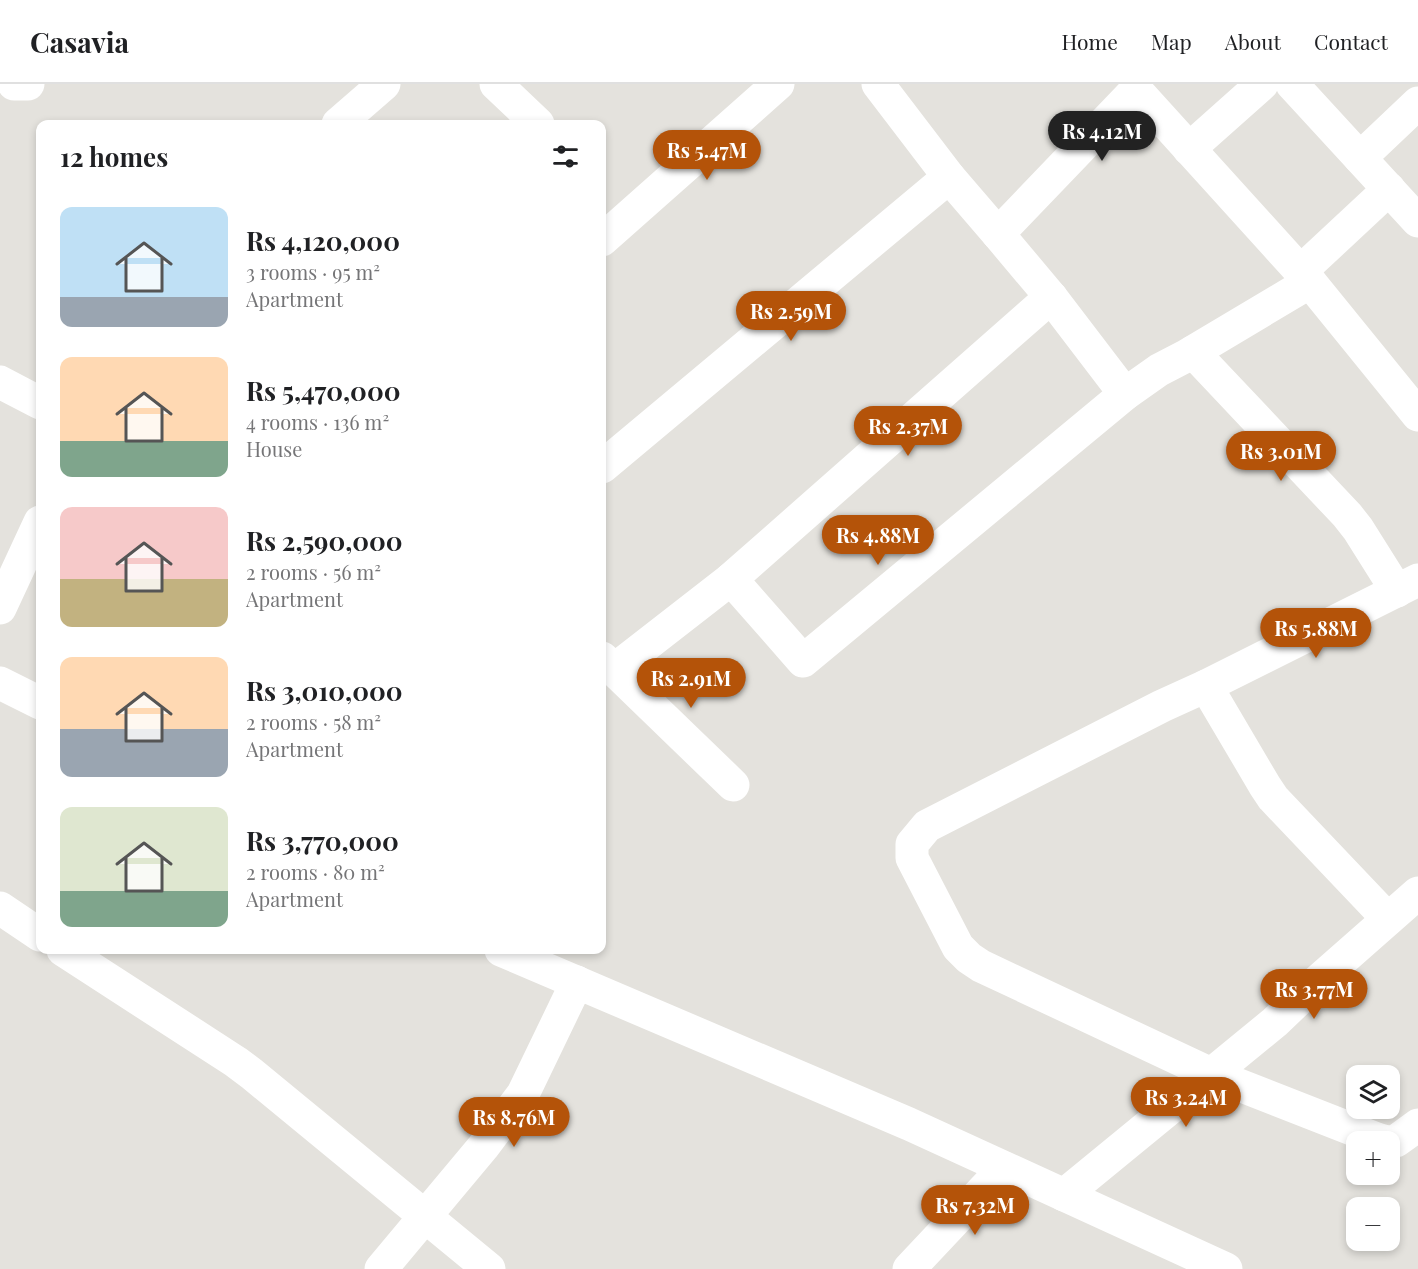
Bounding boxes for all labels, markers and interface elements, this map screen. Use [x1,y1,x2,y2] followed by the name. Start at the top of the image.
[30,23,129,60] text: Casavia
[1062,27,1118,55] text: Home
[1151,27,1192,55] text: Map
[1225,27,1281,55] text: About
[1314,27,1388,55] text: Contact
[1040,111,1164,162] pin: Rs 4.12M
[1062,117,1142,144] text: Rs 4.12M
[645,130,769,181] pin: Rs 5.47M
[667,136,747,163] text: Rs 5.47M
[60,139,168,174] text: 12 homes
[549,140,582,173] icon: filters
[246,223,400,258] text: Rs 4,120,000
[108,231,180,303] icon: home
[246,258,380,285] text: 3 rooms · 95 m²
[246,285,343,312] text: Apartment
[729,291,853,342] pin: Rs 2.59M
[750,297,832,324] text: Rs 2.59M
[246,373,400,408] text: Rs 5,470,000
[108,381,180,453] icon: home
[846,406,970,457] pin: Rs 2.37M
[246,408,389,435] text: 4 rooms · 136 m²
[868,412,948,439] text: Rs 2.37M
[1219,431,1343,482] pin: Rs 3.01M
[246,435,302,462] text: House
[1240,437,1322,464] text: Rs 3.01M
[816,515,940,566] pin: Rs 4.88M
[836,521,920,548] text: Rs 4.88M
[246,523,403,558] text: Rs 2,590,000
[108,531,180,603] icon: home
[246,558,381,585] text: 2 rooms · 56 m²
[246,585,343,612] text: Apartment
[1254,608,1378,659] pin: Rs 5.88M
[1274,614,1358,641] text: Rs 5.88M
[629,658,753,709] pin: Rs 2.91M
[651,664,731,691] text: Rs 2.91M
[246,673,402,708] text: Rs 3,010,000
[108,681,180,753] icon: home
[246,708,381,735] text: 2 rooms · 58 m²
[246,735,343,762] text: Apartment
[246,823,399,858] text: Rs 3,770,000
[108,831,180,903] icon: home
[246,858,385,885] text: 2 rooms · 80 m²
[246,885,343,912] text: Apartment
[1252,969,1376,1020] pin: Rs 3.77M
[1274,975,1354,1002] text: Rs 3.77M
[1346,1065,1400,1251] map controls
[1346,1065,1400,1119] button: layers
[1124,1077,1248,1128] pin: Rs 3.24M
[1145,1083,1227,1110] text: Rs 3.24M
[452,1097,576,1148] pin: Rs 8.76M
[473,1103,555,1130] text: Rs 8.76M
[1346,1131,1400,1185] button: +
[913,1185,1037,1236] pin: Rs 7.32M
[935,1191,1015,1218] text: Rs 7.32M
[1346,1197,1400,1251] button: −

